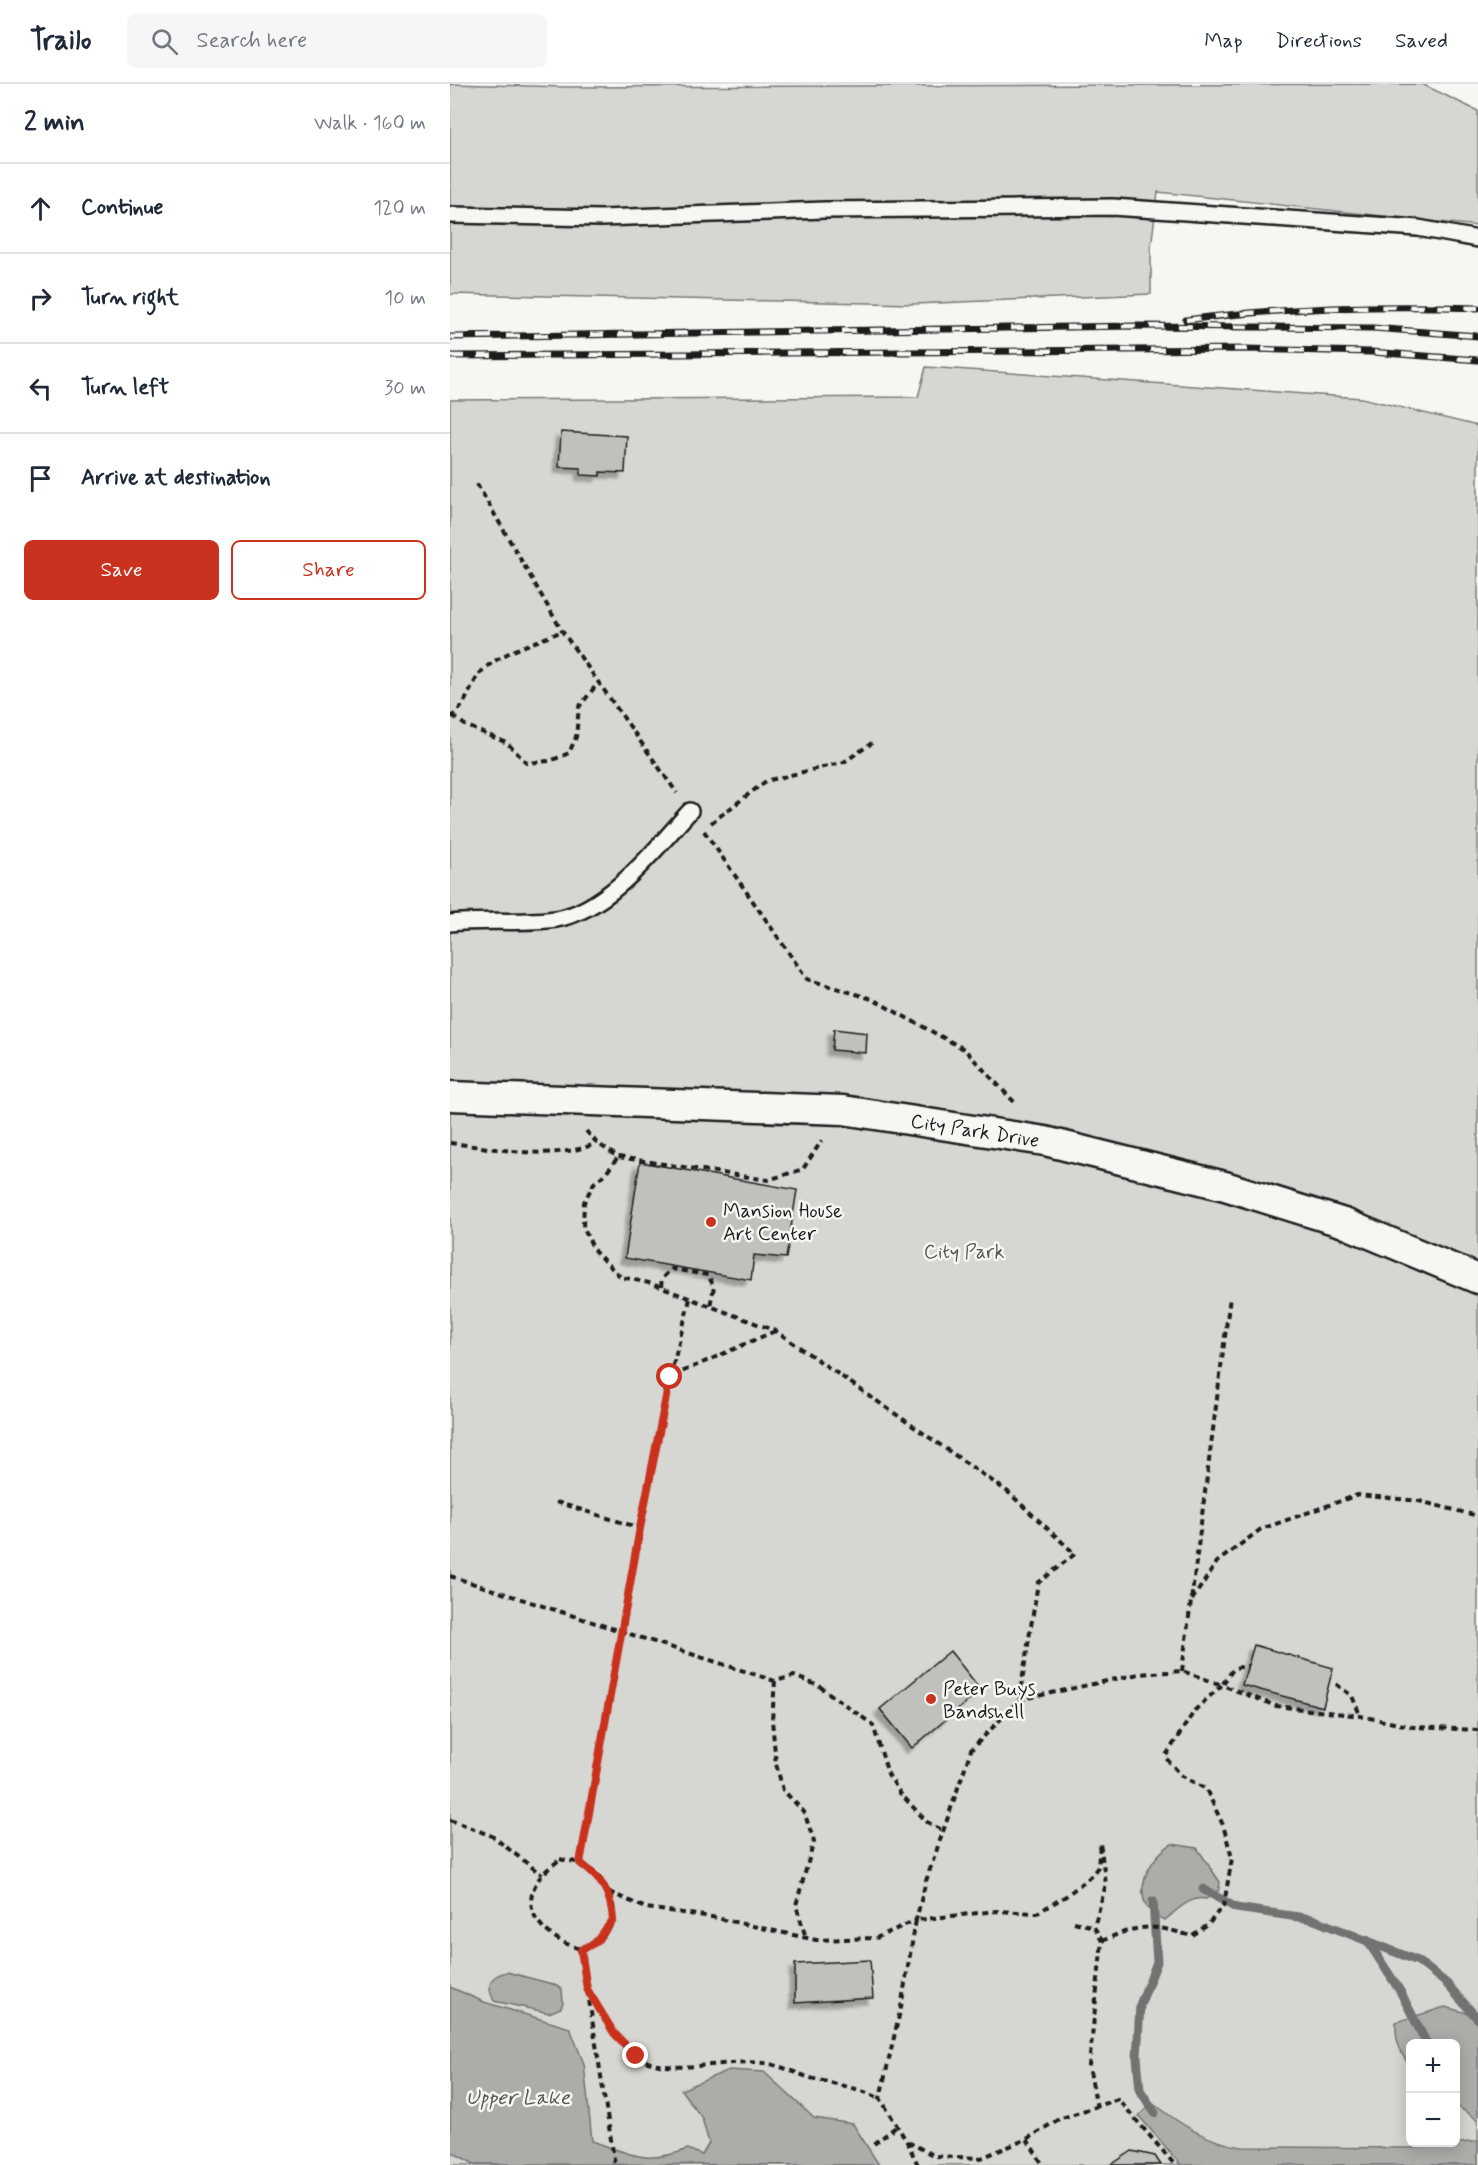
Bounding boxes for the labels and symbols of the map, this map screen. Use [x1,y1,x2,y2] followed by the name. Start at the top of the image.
[908,1108,1041,1155] street label: City Park Drive
[723,1198,842,1248] place label: Mansion House Art Center
[704,1215,718,1229] marker: Mansion House Art Center
[924,1239,1004,1266] park label: City Park
[656,1363,682,1389] route start
[943,1676,1036,1726] place label: Peter Buys Bandshell
[924,1692,938,1706] marker: Peter Buys Bandshell
[622,2042,648,2068] route end
[466,2084,571,2112] water label: Upper Lake

